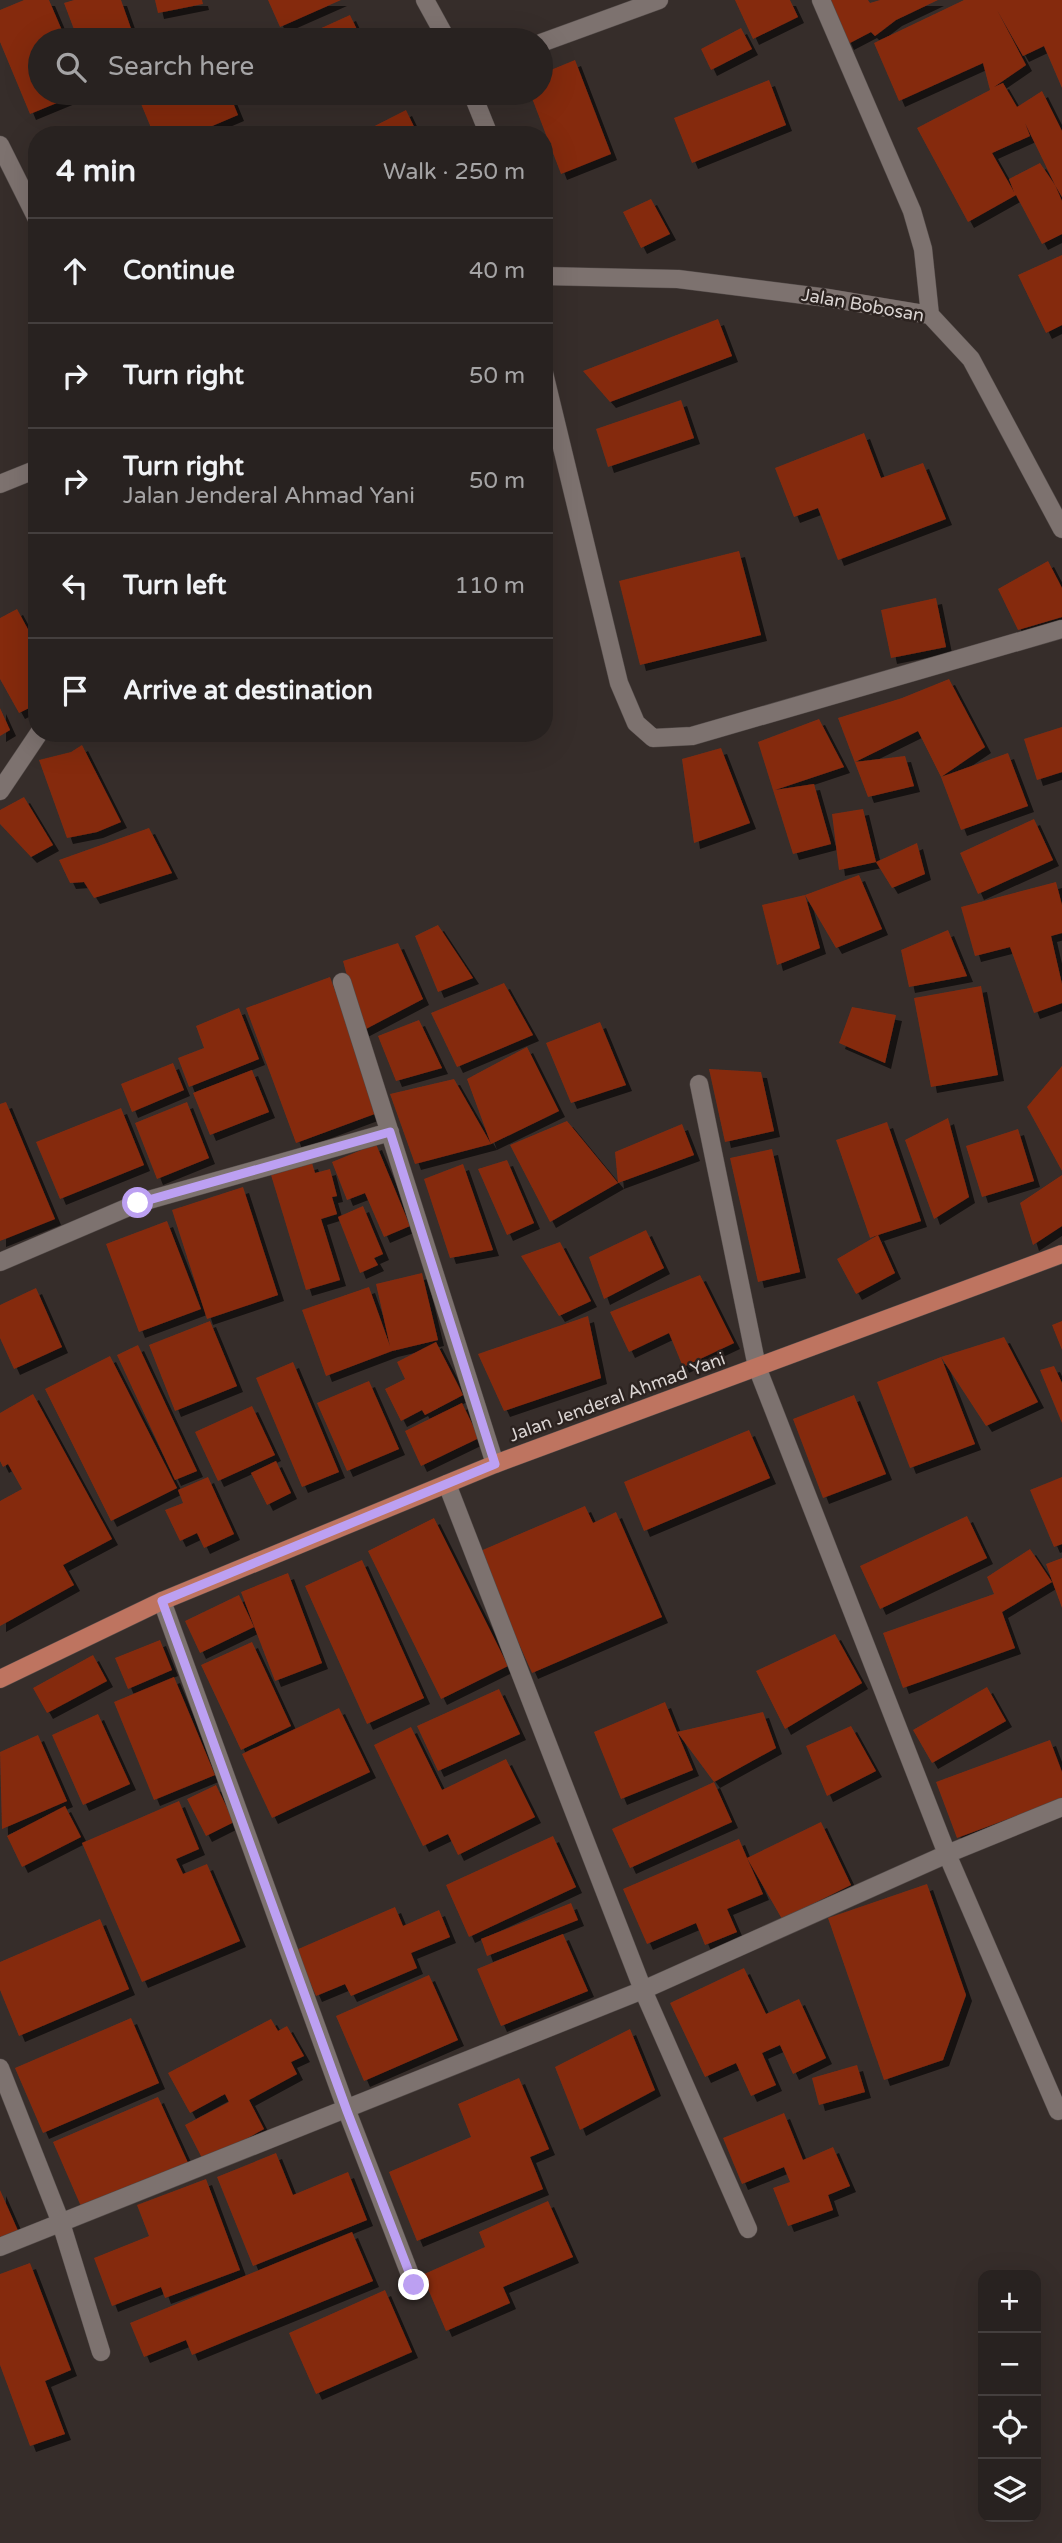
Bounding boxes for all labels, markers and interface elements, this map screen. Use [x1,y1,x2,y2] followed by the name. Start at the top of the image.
[28,28,553,105] search box
[52,48,90,86] icon: search
[108,51,254,82] text: Search here
[56,153,136,190] text: 4 min
[383,158,525,186] text: Walk · 250 m
[56,252,94,290] icon: ahead
[123,255,235,286] text: Continue
[469,257,525,285] text: 40 m
[800,283,926,327] street label: Jalan Bobosan
[56,357,94,395] icon: right
[123,360,244,391] text: Turn right
[469,362,525,390] text: 50 m
[123,451,244,482] text: Turn right
[56,462,94,500] icon: right
[469,467,525,495] text: 50 m
[123,482,415,510] text: Jalan Jenderal Ahmad Yani
[56,567,94,605] icon: left
[123,570,226,601] text: Turn left
[455,572,525,600] text: 110 m
[56,672,94,710] icon: arrive
[123,675,373,706] text: Arrive at destination
[122,1187,153,1218] route start
[506,1348,728,1446] street label: Jalan Jenderal Ahmad Yani
[398,2269,429,2300] route end
[978,2270,1041,2522] map controls
[978,2270,1041,2333] button: +
[978,2333,1041,2396] button: −
[978,2396,1041,2459] button: locate
[978,2459,1041,2522] button: layers

